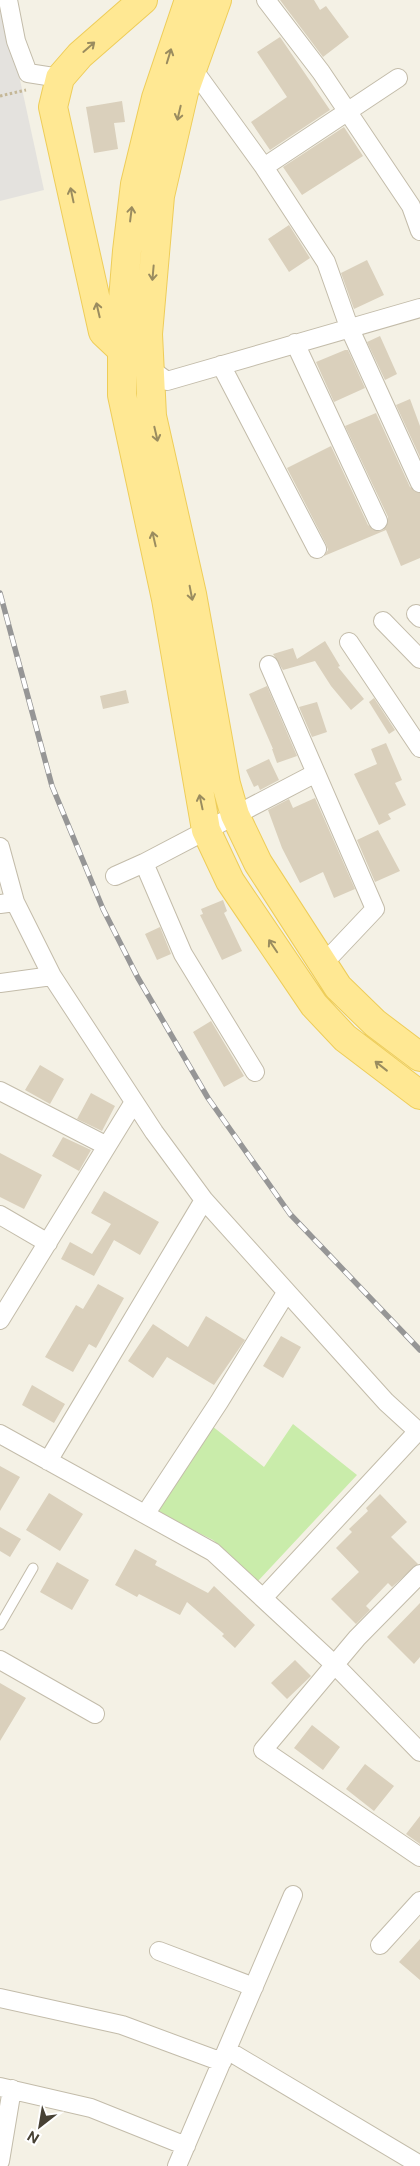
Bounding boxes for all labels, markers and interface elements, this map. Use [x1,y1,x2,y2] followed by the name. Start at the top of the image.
[82,41,95,53] one-way arrow
[165,49,174,64] one-way arrow
[174,104,183,120] one-way arrow
[67,188,76,204] one-way arrow
[126,206,136,222] one-way arrow
[148,264,158,280] one-way arrow
[93,302,102,318] one-way arrow
[152,426,161,442] one-way arrow
[148,532,158,548] one-way arrow
[187,585,196,601] one-way arrow
[195,795,205,811] one-way arrow
[268,939,279,953] one-way arrow
[375,1061,388,1072] one-way arrow
[15,2101,65,2151] north arrow
[24,2127,42,2147] text: N

